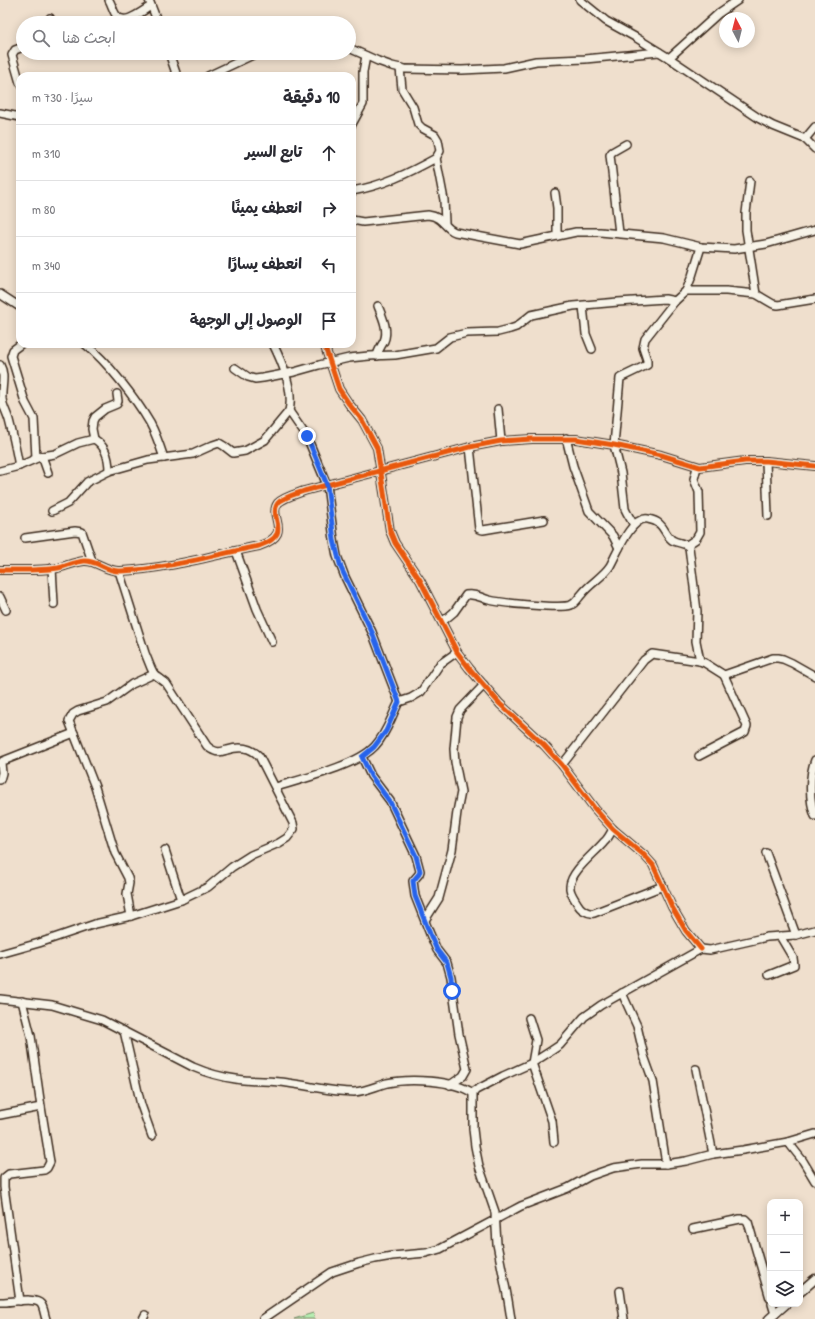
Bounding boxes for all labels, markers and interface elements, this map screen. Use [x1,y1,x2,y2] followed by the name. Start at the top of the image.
[719,12,755,48] north arrow
[16,16,356,60] search box
[30,27,52,49] icon: search
[62,27,116,48] text: ابحث هنا
[283,85,340,108] text: 10 دقيقة
[32,88,93,106] text: سيرًا · 730 m
[245,141,302,162] text: تابع السير
[318,142,340,164] icon: ahead
[32,144,60,162] text: 310 m
[232,197,302,218] text: انعطف يمينًا
[318,198,340,220] icon: right
[32,200,55,218] text: 80 m
[228,253,302,274] text: انعطف يسارًا
[318,254,340,276] icon: left
[32,256,60,274] text: 340 m
[190,309,302,330] text: الوصول إلى الوجهة
[318,310,340,332] icon: arrive
[298,427,316,445] route end
[443,982,461,1000] route start
[767,1199,803,1307] map controls
[767,1199,803,1235] button: +
[767,1235,803,1271] button: −
[767,1271,803,1307] button: layers

